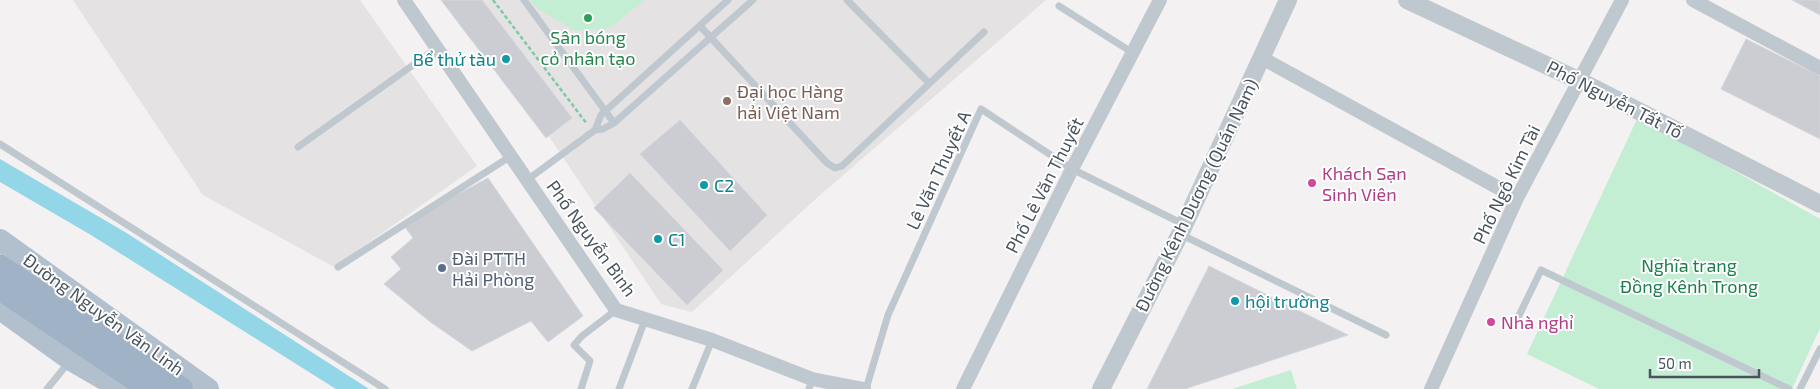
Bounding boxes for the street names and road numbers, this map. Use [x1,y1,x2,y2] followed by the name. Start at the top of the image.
[1544,55,1686,143] street label: Phố Nguyễn Tất Tố
[1130,75,1262,315] street label: Đường Kênh Dương (Quán Nam)
[901,106,976,233] street label: Lê Văn Thuyết A
[1000,113,1088,257] street label: Phố Lê Văn Thuyết
[1468,121,1544,247] street label: Phố Ngô Kim Tài
[542,176,642,300] street label: Phố Nguyễn Bình
[19,248,189,380] street label: Đường Nguyễn Văn Linh

